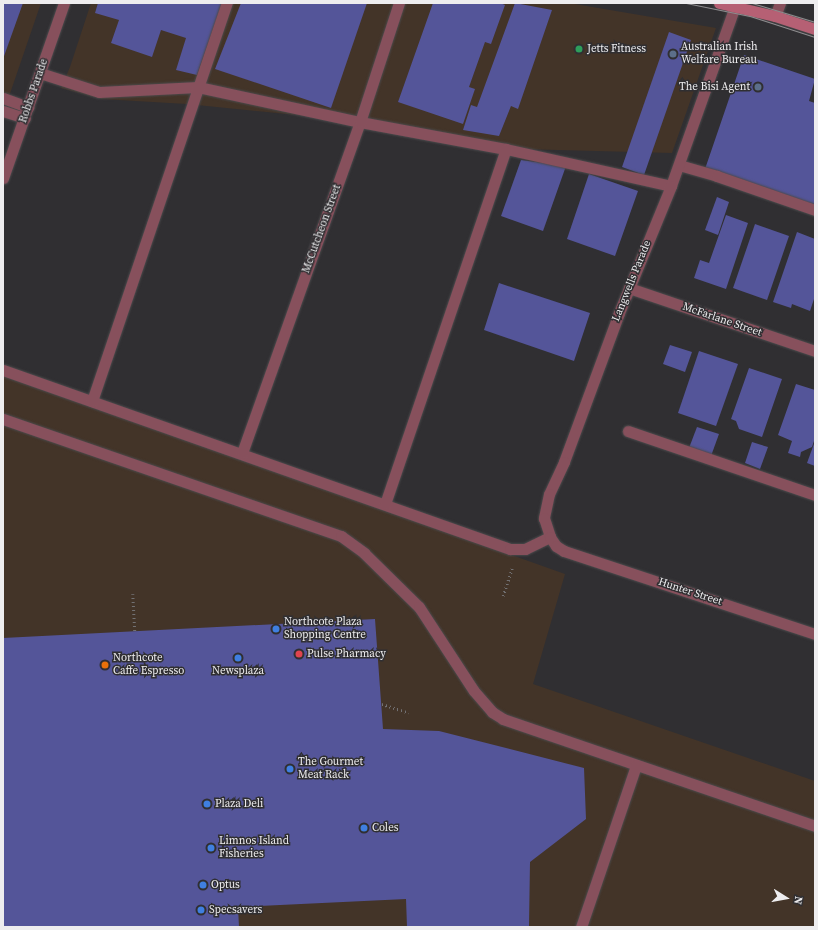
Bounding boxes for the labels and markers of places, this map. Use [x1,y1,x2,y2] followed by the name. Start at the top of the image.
[681,41,758,67] place label: Australian Irish Welfare Bureau
[587,42,646,56] place label: Jetts Fitness
[574,44,584,54] marker: Jetts Fitness
[668,49,678,59] marker: Australian Irish Welfare Bureau
[679,80,750,94] place label: The Bisi Agent
[753,82,763,92] marker: The Bisi Agent
[284,616,366,642] place label: Northcote Plaza Shopping Centre
[271,624,281,634] marker: Northcote Plaza Shopping Centre
[307,647,386,661] place label: Pulse Pharmacy
[294,649,304,659] marker: Pulse Pharmacy
[113,652,184,678] place label: Northcote Caffe Espresso
[233,653,243,663] marker: Newsplaza
[100,660,110,670] marker: Northcote Caffe Espresso
[212,664,264,678] place label: Newsplaza
[298,756,363,782] place label: The Gourmet Meat Rack
[285,764,295,774] marker: The Gourmet Meat Rack
[215,797,263,811] place label: Plaza Deli
[202,799,212,809] marker: Plaza Deli
[372,821,399,835] place label: Coles
[359,823,369,833] marker: Coles
[219,835,289,861] place label: Limnos Island Fisheries
[206,843,216,853] marker: Limnos Island Fisheries
[211,878,240,892] place label: Optus
[198,880,208,890] marker: Optus
[209,903,262,917] place label: Specsavers
[196,905,206,915] marker: Specsavers

